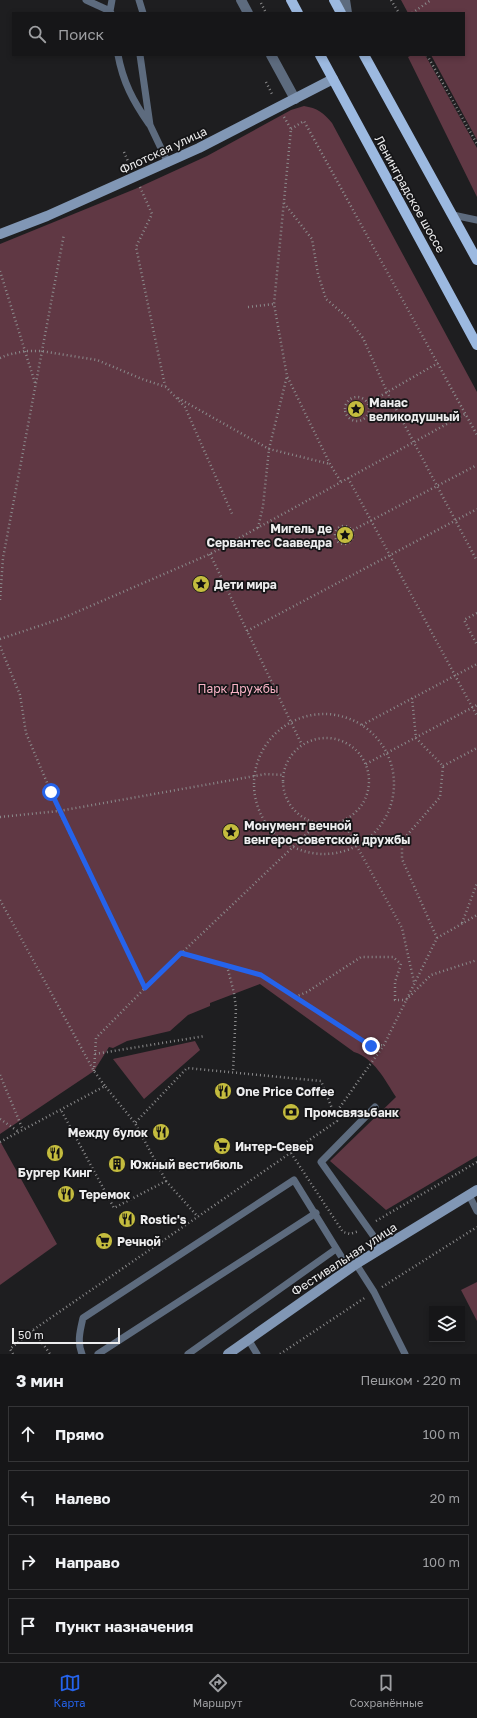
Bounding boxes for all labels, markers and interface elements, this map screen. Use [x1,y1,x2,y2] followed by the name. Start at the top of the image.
[12,12,465,56] search box
[26,23,48,45] icon: search
[58,25,104,43] text: Поиск
[117,123,209,177] street label: Флотская улица
[371,133,449,255] street label: Ленинградское шоссе
[369,395,460,424] place label: Манас великодушный
[346,399,366,419] place icon: Манас великодушный
[206,521,332,550] place label: Мигель де Сервантес Сааведра
[335,525,355,545] place icon: Мигель де Сервантес Сааведра
[191,574,211,594] place icon: Дети мира
[214,577,277,592] place label: Дети мира
[197,681,279,696] park label: Парк Дружбы
[42,783,60,801] route start
[244,818,410,847] place label: Монумент вечной венгеро-советской дружбы
[221,822,241,842] place icon: Монумент вечной венгеро-советской дружбы
[362,1037,380,1055] route end
[213,1081,233,1101] restaurant icon: One Price Coffee
[236,1084,334,1099] place label: One Price Coffee
[281,1102,301,1122] bank icon: Промсвязьбанк
[304,1105,399,1120] place label: Промсвязьбанк
[151,1122,171,1142] restaurant icon: Между булок
[68,1125,148,1140] place label: Между булок
[212,1136,232,1156] supermarket icon: Интер-Север
[235,1139,314,1154] place label: Интер-Север
[45,1143,65,1163] restaurant icon: Бургер Кинг
[107,1154,127,1174] building icon: Южный вестибюль
[130,1157,244,1172] place label: Южный вестибюль
[18,1165,93,1180] place label: Бургер Кинг
[56,1184,76,1204] restaurant icon: Теремок
[79,1187,130,1202] place label: Теремок
[117,1209,137,1229] restaurant icon: Rostic's
[140,1212,187,1227] place label: Rostic's
[288,1219,400,1299] street label: Фестивальная улица
[94,1231,114,1251] supermarket icon: Речной
[117,1234,161,1249] place label: Речной
[429,1306,465,1342] map controls
[429,1306,465,1342] button: layers
[12,1326,120,1345] scale bar
[18,1328,44,1341] text: 50 m
[16,1370,64,1391] text: 3 мин
[361,1372,461,1388] text: Пешком · 220 m
[17,1423,39,1445] icon: ahead
[55,1425,104,1443] text: Прямо
[423,1426,460,1442] text: 100 m
[17,1487,39,1509] icon: left
[55,1489,111,1507] text: Налево
[430,1490,460,1506] text: 20 m
[17,1551,39,1573] icon: right
[55,1553,120,1571] text: Направо
[423,1554,460,1570] text: 100 m
[17,1615,39,1637] icon: arrive
[55,1617,193,1635] text: Пункт назначения
[54,1672,85,1709] tab: Карта
[193,1672,242,1709] tab: Маршрут
[350,1672,423,1709] tab: Сохранённые

